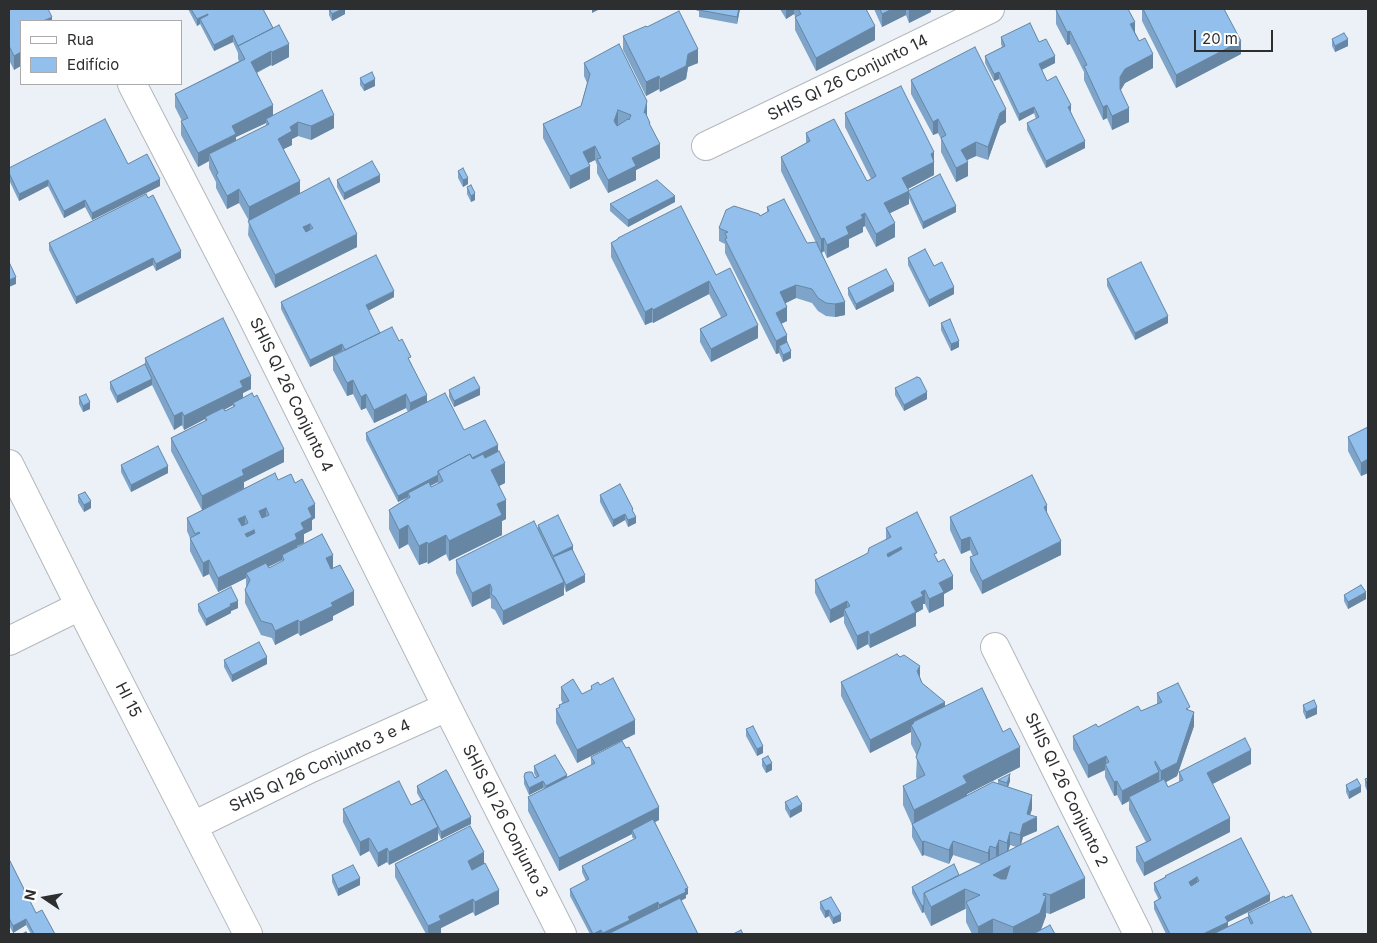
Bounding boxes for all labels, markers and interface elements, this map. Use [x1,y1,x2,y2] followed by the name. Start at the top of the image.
[20,20,182,85] legend
[1197,20,1276,52] scale bar
[1202,29,1238,48] text: 20 m
[67,30,94,49] text: Rua
[765,31,931,125] street label: SHIS QI 26 Conjunto 14
[67,55,119,74] text: Edifício
[245,315,337,475] street label: SHIS QI 26 Conjunto 4
[111,679,145,721] street label: HI 15
[1020,710,1112,870] street label: SHIS QI 26 Conjunto 2
[226,716,414,816] street label: SHIS QI 26 Conjunto 3 e 4
[458,741,552,901] street label: SHIS QI 26 Conjunto 3
[20,873,70,923] north arrow
[20,888,39,902] text: N

